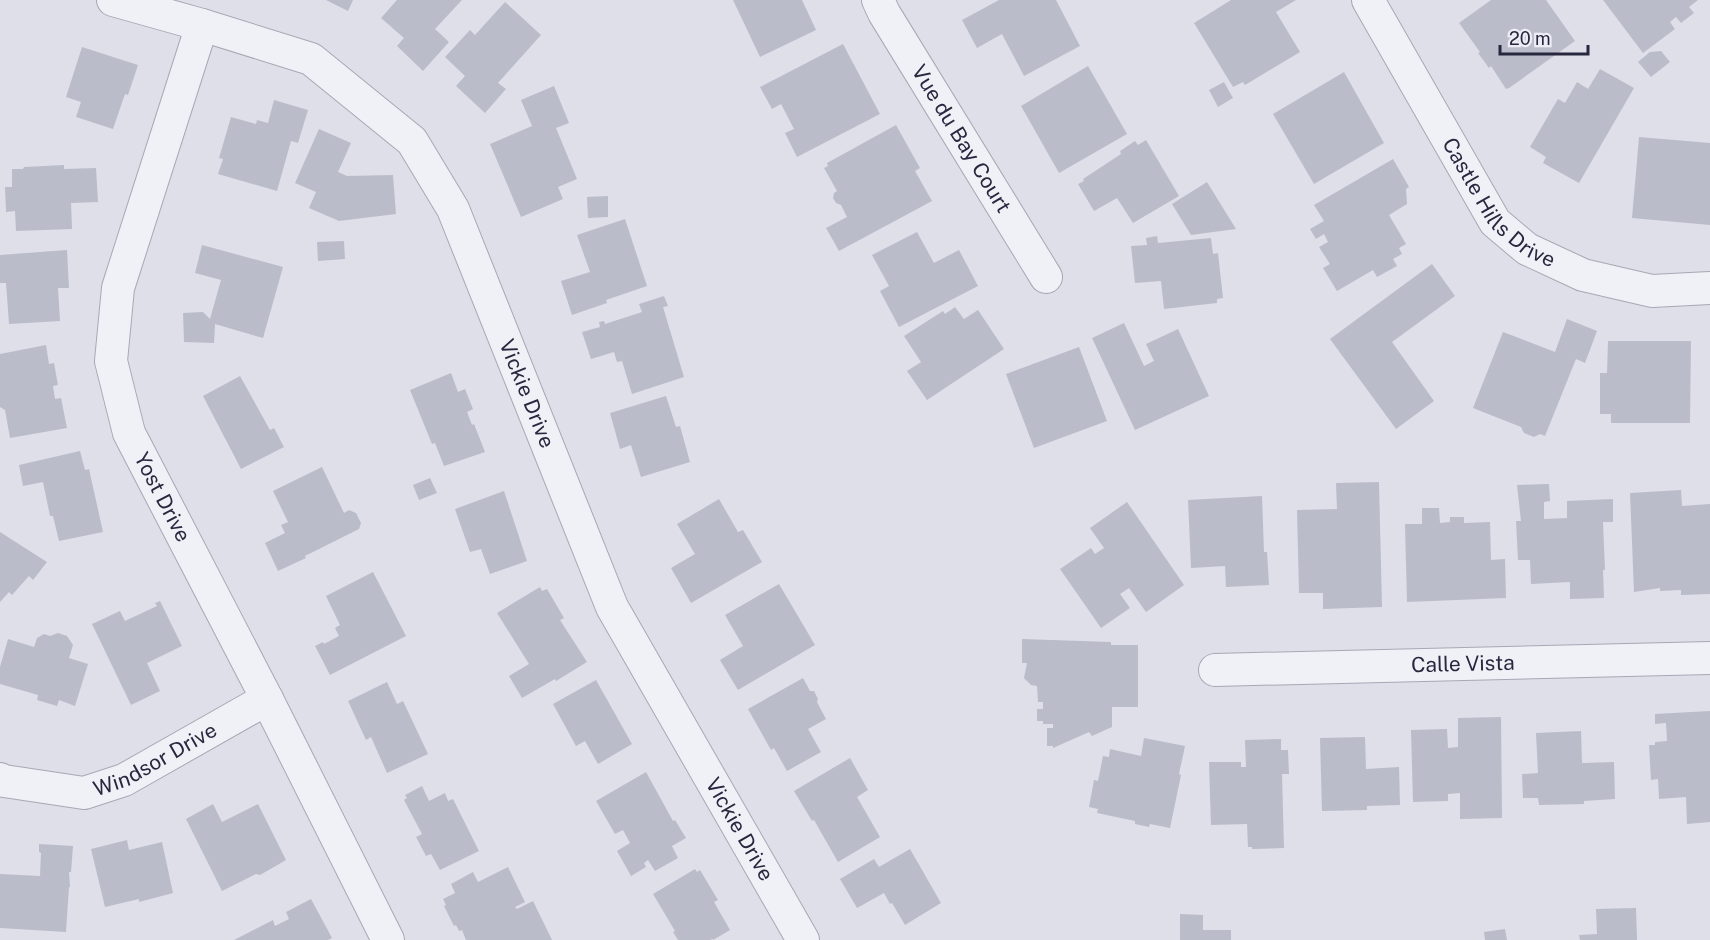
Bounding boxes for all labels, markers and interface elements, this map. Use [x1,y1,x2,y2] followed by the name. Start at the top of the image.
[1500,18,1588,56] scale bar
[1509,28,1551,49] text: 20 m
[907,60,1017,217] street label: Vue du Bay Court
[1437,133,1559,272] street label: Castle Hills Drive
[494,336,560,451] street label: Vickie Drive
[129,448,196,546] street label: Yost Drive
[1411,650,1515,677] street label: Calle Vista
[90,717,221,801] street label: Windsor Drive
[701,773,779,885] street label: Vickie Drive

